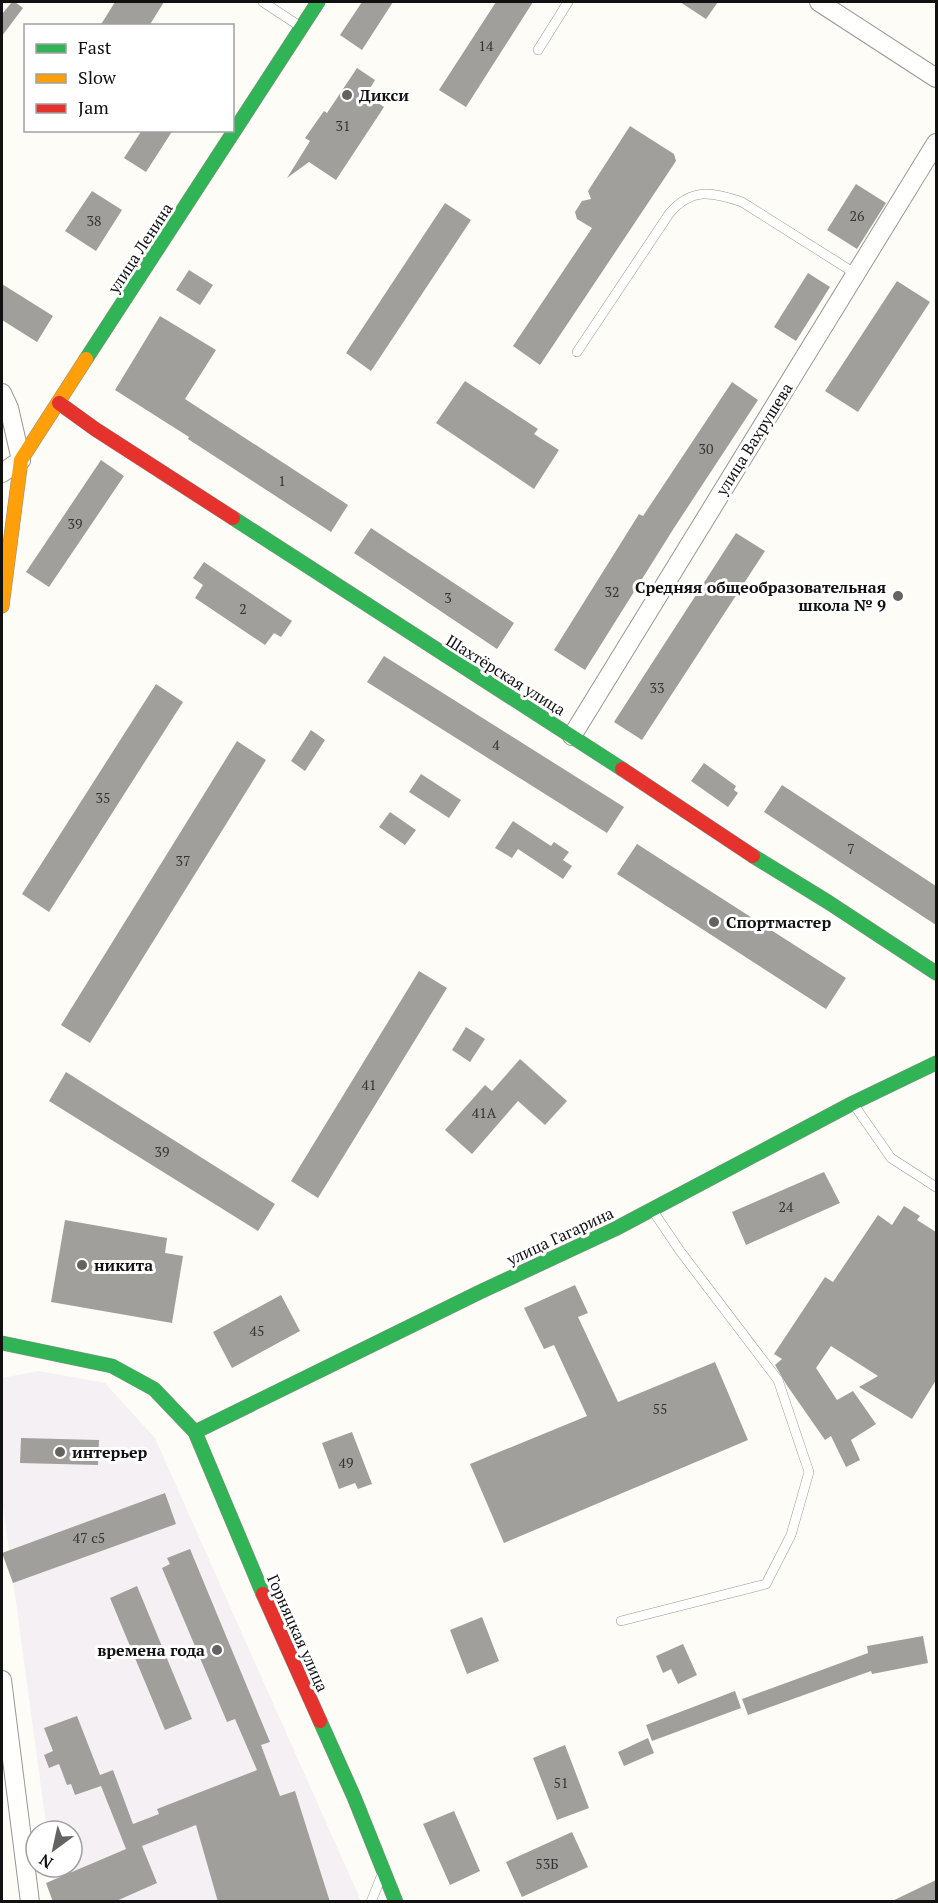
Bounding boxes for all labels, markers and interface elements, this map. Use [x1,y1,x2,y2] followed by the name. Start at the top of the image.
[24,24,234,132] legend
[78,35,112,59] text: Fast
[479,36,494,55] house number: 14
[78,65,117,89] text: Slow
[359,84,409,106] place label: Дикси
[340,88,354,102] marker: Дикси
[78,95,109,119] text: Jam
[336,116,350,135] house number: 31
[102,198,178,298] street label: улица Ленина
[850,206,865,225] house number: 26
[87,211,101,230] house number: 38
[710,378,798,500] street label: улица Вахрушева
[699,439,713,458] house number: 30
[278,471,286,490] house number: 1
[68,514,82,533] house number: 39
[635,576,886,616] place label: Средняя общеобразовательная школа № 9
[605,582,619,601] house number: 32
[444,588,452,607] house number: 3
[891,589,905,603] marker: Средняя общеобразовательная школа № 9
[239,599,247,618] house number: 2
[442,629,570,721] street label: Шахтёрская улица
[650,678,664,697] house number: 33
[492,735,500,754] house number: 4
[96,788,110,807] house number: 35
[847,839,855,858] house number: 7
[176,851,190,870] house number: 37
[726,911,831,933] place label: Спортмастер
[707,915,721,929] marker: Спортмастер
[362,1075,376,1094] house number: 41
[472,1103,497,1122] house number: 41А
[155,1142,169,1161] house number: 39
[779,1197,794,1216] house number: 24
[502,1202,617,1271] street label: улица Гагарина
[94,1254,153,1276] place label: никита
[75,1258,89,1272] marker: никита
[250,1321,264,1340] house number: 45
[653,1399,667,1418] house number: 55
[72,1441,148,1463] place label: интерьер
[53,1445,67,1459] marker: интерьер
[339,1453,353,1472] house number: 49
[73,1528,105,1547] house number: 47 с5
[262,1571,334,1695] street label: Горняцкая улица
[97,1639,205,1661] place label: времена года
[210,1643,224,1657] marker: времена года
[554,1773,568,1792] house number: 51
[24,1819,84,1879] north arrow
[35,1849,57,1874] text: N
[535,1854,559,1873] house number: 53Б

